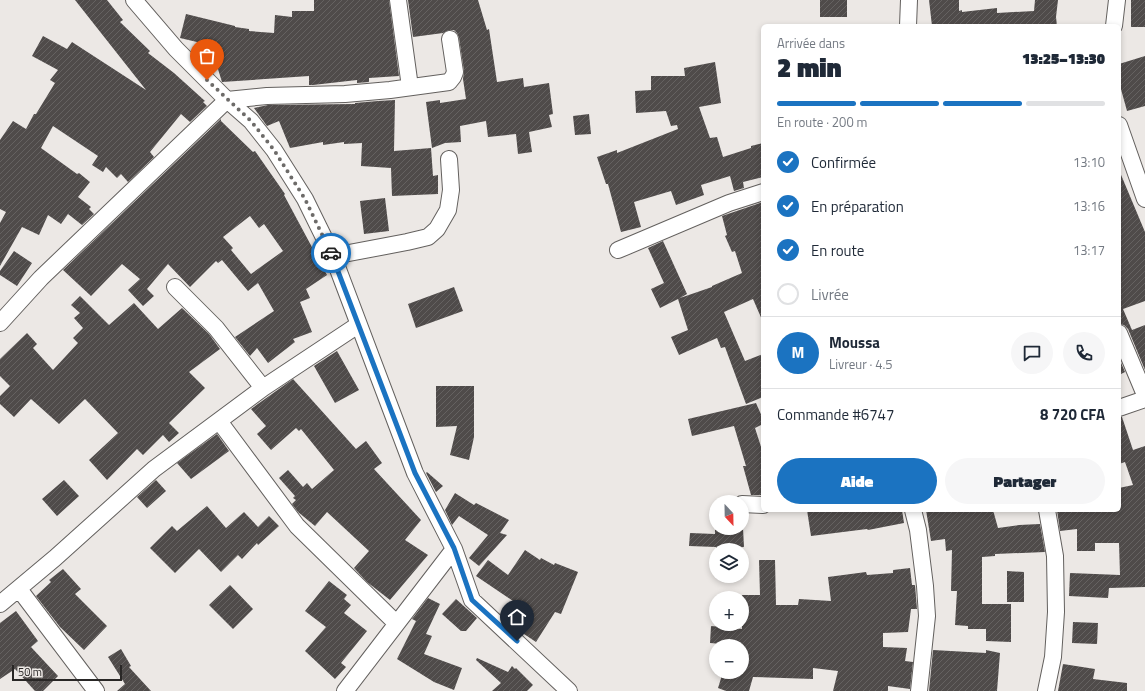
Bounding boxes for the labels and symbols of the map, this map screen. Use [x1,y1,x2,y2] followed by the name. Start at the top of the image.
[190,39,224,80] pin
[311,233,351,273] courier
[709,495,749,535] north arrow
[500,600,534,641] pin
[12,663,122,682] scale bar

